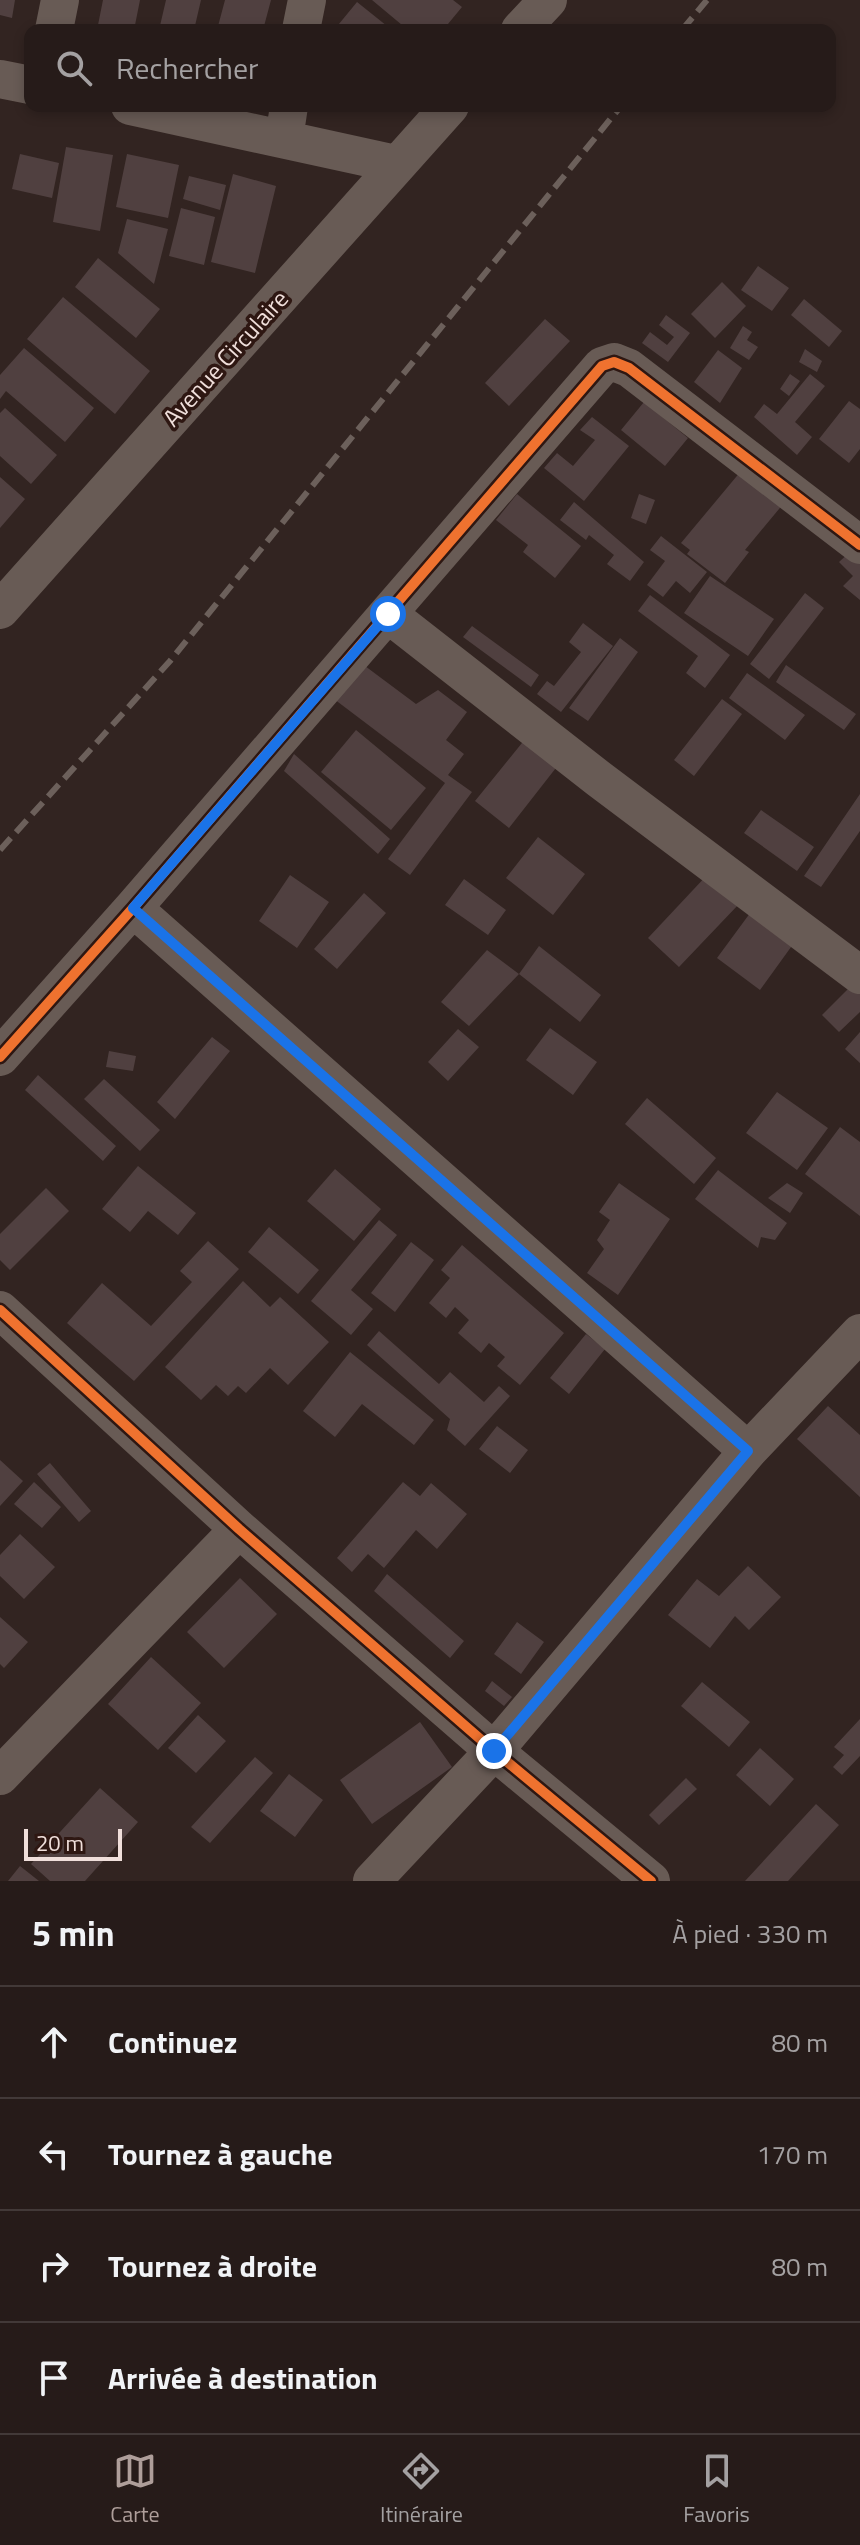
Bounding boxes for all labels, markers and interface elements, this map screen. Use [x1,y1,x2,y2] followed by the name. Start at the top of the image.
[24,24,836,112] search box
[116,45,259,91] text: Rechercher
[52,46,96,90] icon: search
[154,282,296,434] street label: Avenue Circulaire
[370,596,406,632] route start
[476,1733,512,1769] route end
[24,1825,122,1861] scale bar
[36,1826,84,1860] text: 20 m
[32,1907,115,1959] text: 5 min
[672,1914,828,1953] text: À pied · 330 m
[108,2019,237,2065] text: Continuez
[32,2020,76,2064] icon: ahead
[771,2023,828,2062] text: 80 m
[108,2131,333,2177] text: Tournez à gauche
[32,2132,76,2176] icon: left
[757,2135,828,2174] text: 170 m
[108,2243,317,2289] text: Tournez à droite
[32,2244,76,2288] icon: right
[771,2247,828,2286] text: 80 m
[108,2355,378,2401] text: Arrivée à destination
[32,2356,76,2400] icon: arrive
[110,2449,160,2531] tab: Carte
[380,2449,463,2531] tab: Itinéraire
[683,2449,750,2531] tab: Favoris

